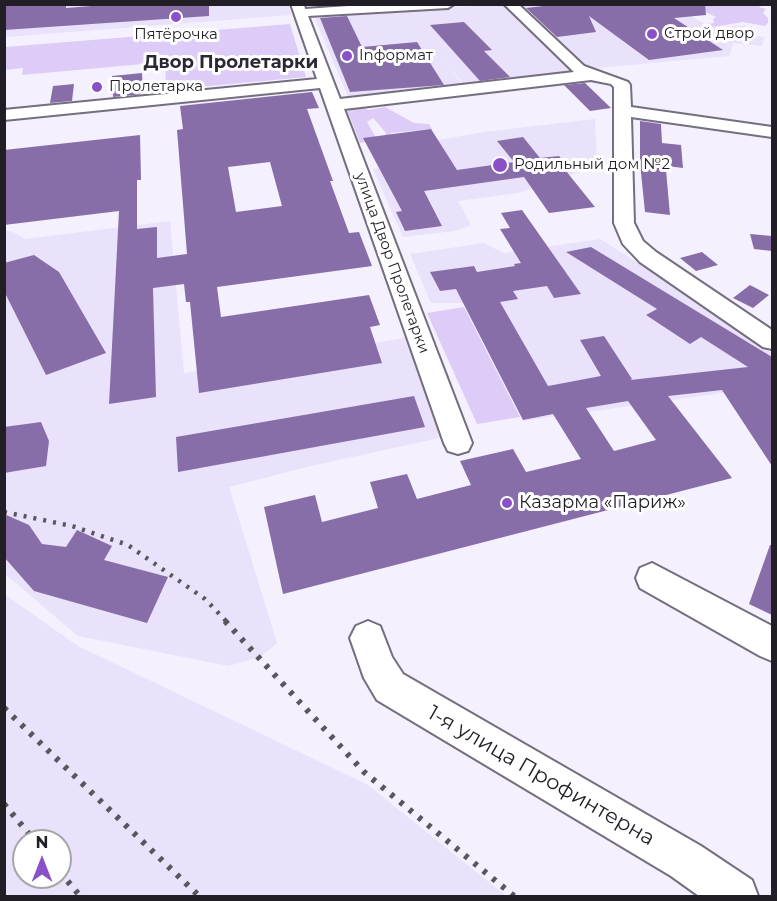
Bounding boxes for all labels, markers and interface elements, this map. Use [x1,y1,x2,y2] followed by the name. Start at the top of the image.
[169,10,183,24] marker: Пятёрочка
[664,25,754,43] place label: Строй двор
[134,26,218,44] place label: Пятёрочка
[645,27,659,41] marker: Строй двор
[359,47,433,65] place label: Inформат
[340,49,354,63] marker: Inформат
[144,52,318,74] district label: Двор Пролетарки
[109,78,203,96] place label: Пролетарка
[90,80,104,94] marker: Пролетарка
[491,156,509,174] marker: Родильный дом №2
[514,156,670,174] place label: Родильный дом №2
[351,170,433,356] street label: улица Двор Пролетарки
[519,492,686,514] place label: Казарма «Париж»
[500,496,514,510] marker: Казарма «Париж»
[423,701,659,851] street label: 1-я улица Профинтерна
[12,829,72,889] north arrow
[36,833,48,852] text: N

